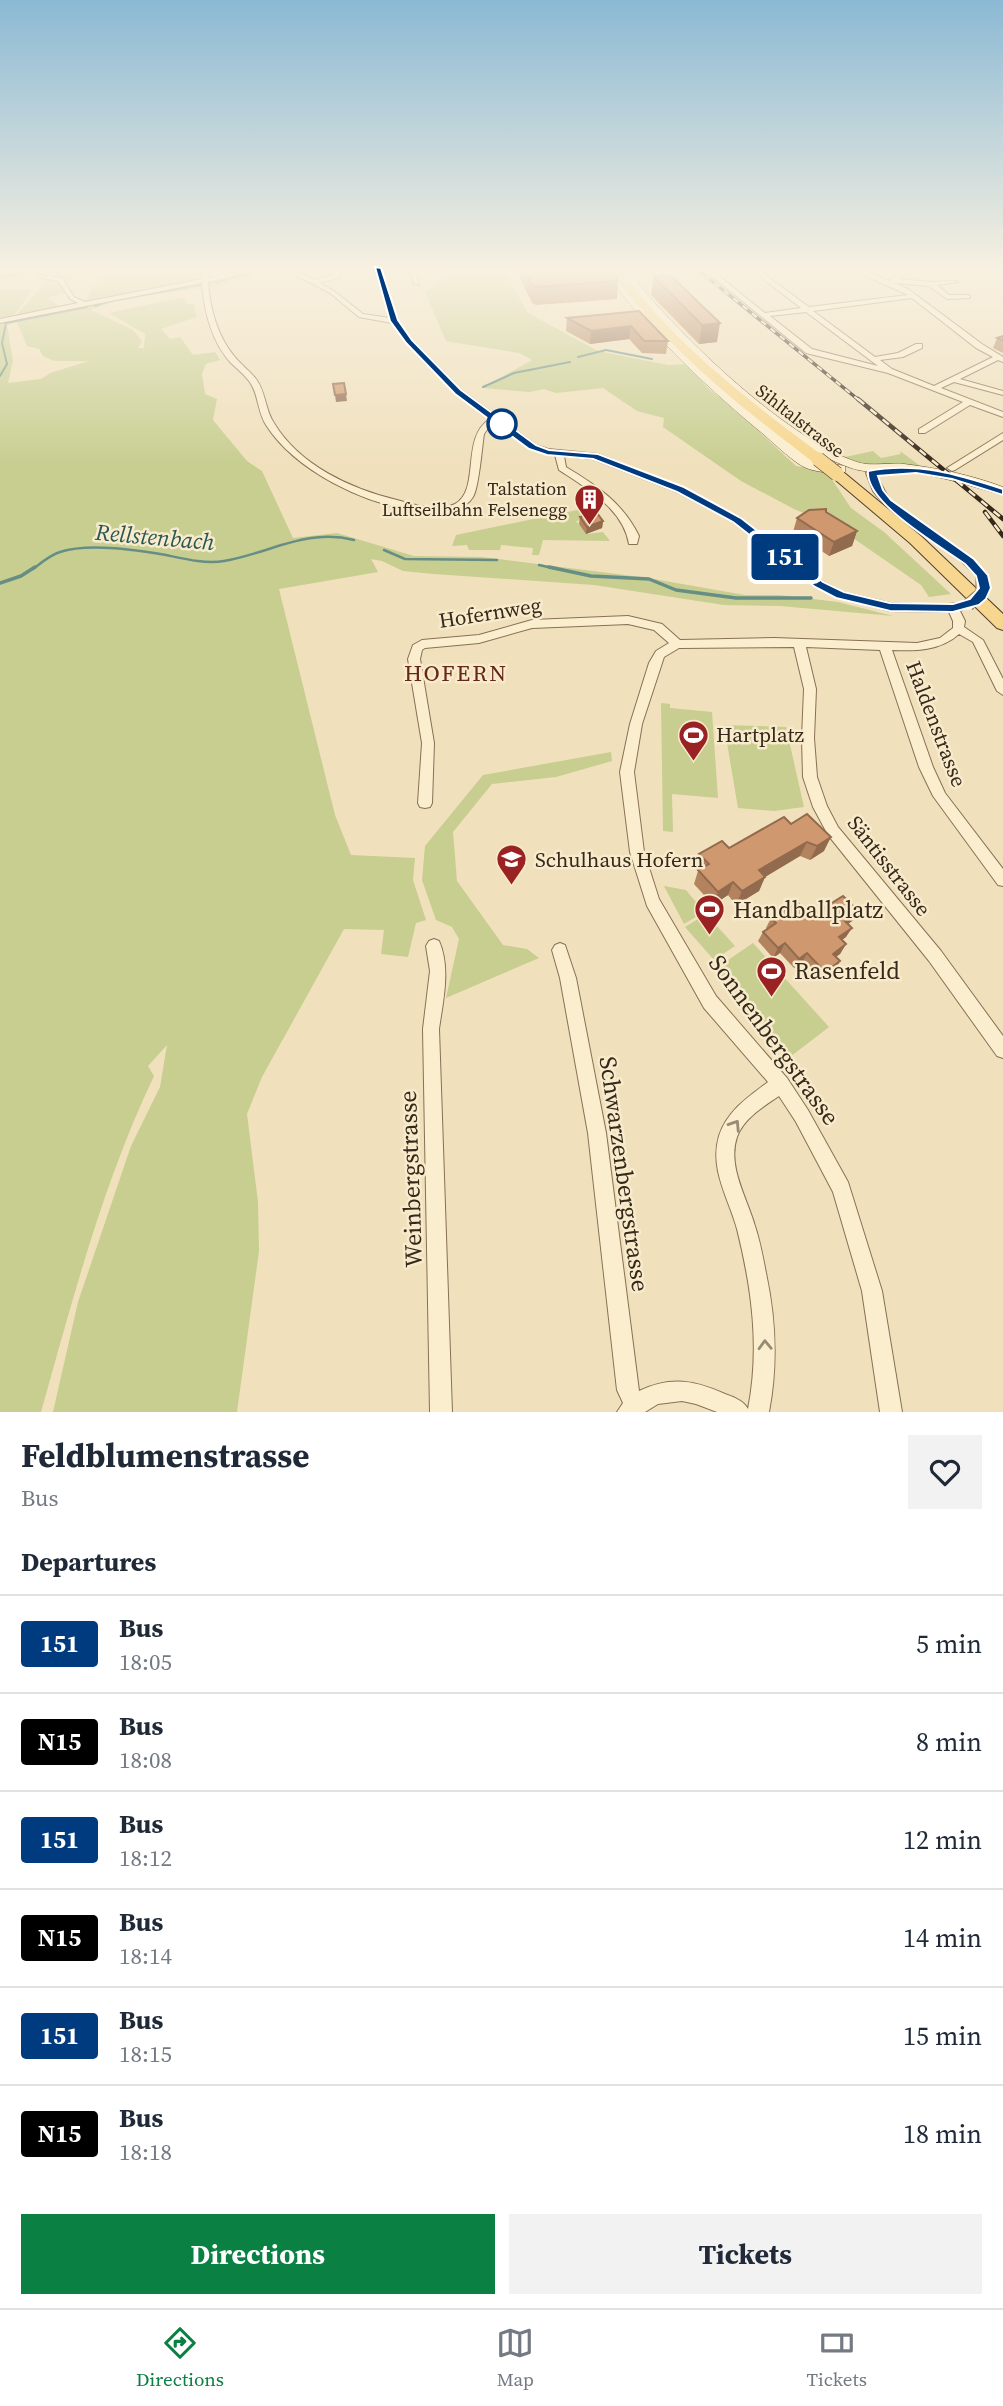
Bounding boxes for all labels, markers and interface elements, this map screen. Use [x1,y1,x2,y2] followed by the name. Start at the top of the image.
[751,378,850,463] street label: Sihltalstrasse
[487,409,517,439] unlabelled marker
[382,476,567,522] place label: Talstation Luftseilbahn Felsenegg
[573,482,607,526] building icon: Talstation Luftseilbahn Felsenegg
[93,516,216,558] water label: Rellstenbach
[745,534,825,580] line badge: 151
[765,540,805,573] text: 151
[436,590,544,635] street label: Hofernweg
[404,657,508,689] district label: HOFERN
[899,657,974,791] street label: Haldenstrasse
[676,718,710,762] sports icon: Hartplatz
[716,720,804,749] place label: Hartplatz
[841,809,938,922] street label: Säntisstrasse
[495,843,529,887] school or university icon: Schulhaus Hofern
[535,845,704,874] place label: Schulhaus Hofern
[693,893,727,937] sports icon: Handballplatz
[733,893,883,926] place label: Handballplatz
[701,948,847,1132] street label: Sonnenbergstrasse
[754,954,788,998] sports icon: Rasenfeld
[794,954,900,987] place label: Rasenfeld
[592,1054,657,1294] street label: Schwarzenbergstrasse
[391,1090,430,1268] street label: Weinbergstrasse
[727,1119,740,1132] one-way arrow
[757,1339,773,1349] one-way arrow
[21,1433,309,1478] text: Feldblumenstrasse
[908,1435,982,1509] button: heart
[21,1482,58,1514] text: Bus
[21,1544,156,1580] text: Departures
[119,1610,163,1646] text: Bus
[916,1626,982,1662] text: 5 min
[40,1627,79,1660] text: 151
[119,1646,172,1678] text: 18:05
[119,1708,163,1744] text: Bus
[916,1724,982,1760] text: 8 min
[38,1725,81,1758] text: N15
[119,1744,172,1776] text: 18:08
[119,1806,163,1842] text: Bus
[903,1822,982,1858] text: 12 min
[40,1823,79,1856] text: 151
[119,1842,172,1874] text: 18:12
[119,1904,163,1940] text: Bus
[903,1920,982,1956] text: 14 min
[38,1921,81,1954] text: N15
[119,1940,172,1972] text: 18:14
[119,2002,163,2038] text: Bus
[903,2018,982,2054] text: 15 min
[40,2019,79,2052] text: 151
[119,2038,172,2070] text: 18:15
[119,2100,163,2136] text: Bus
[903,2116,982,2152] text: 18 min
[38,2117,81,2150] text: N15
[119,2136,172,2168] text: 18:18
[21,2214,495,2294] button: Directions
[509,2214,982,2294] button: Tickets
[136,2324,224,2392] tab: Directions
[496,2324,534,2392] tab: Map
[807,2324,867,2392] tab: Tickets

